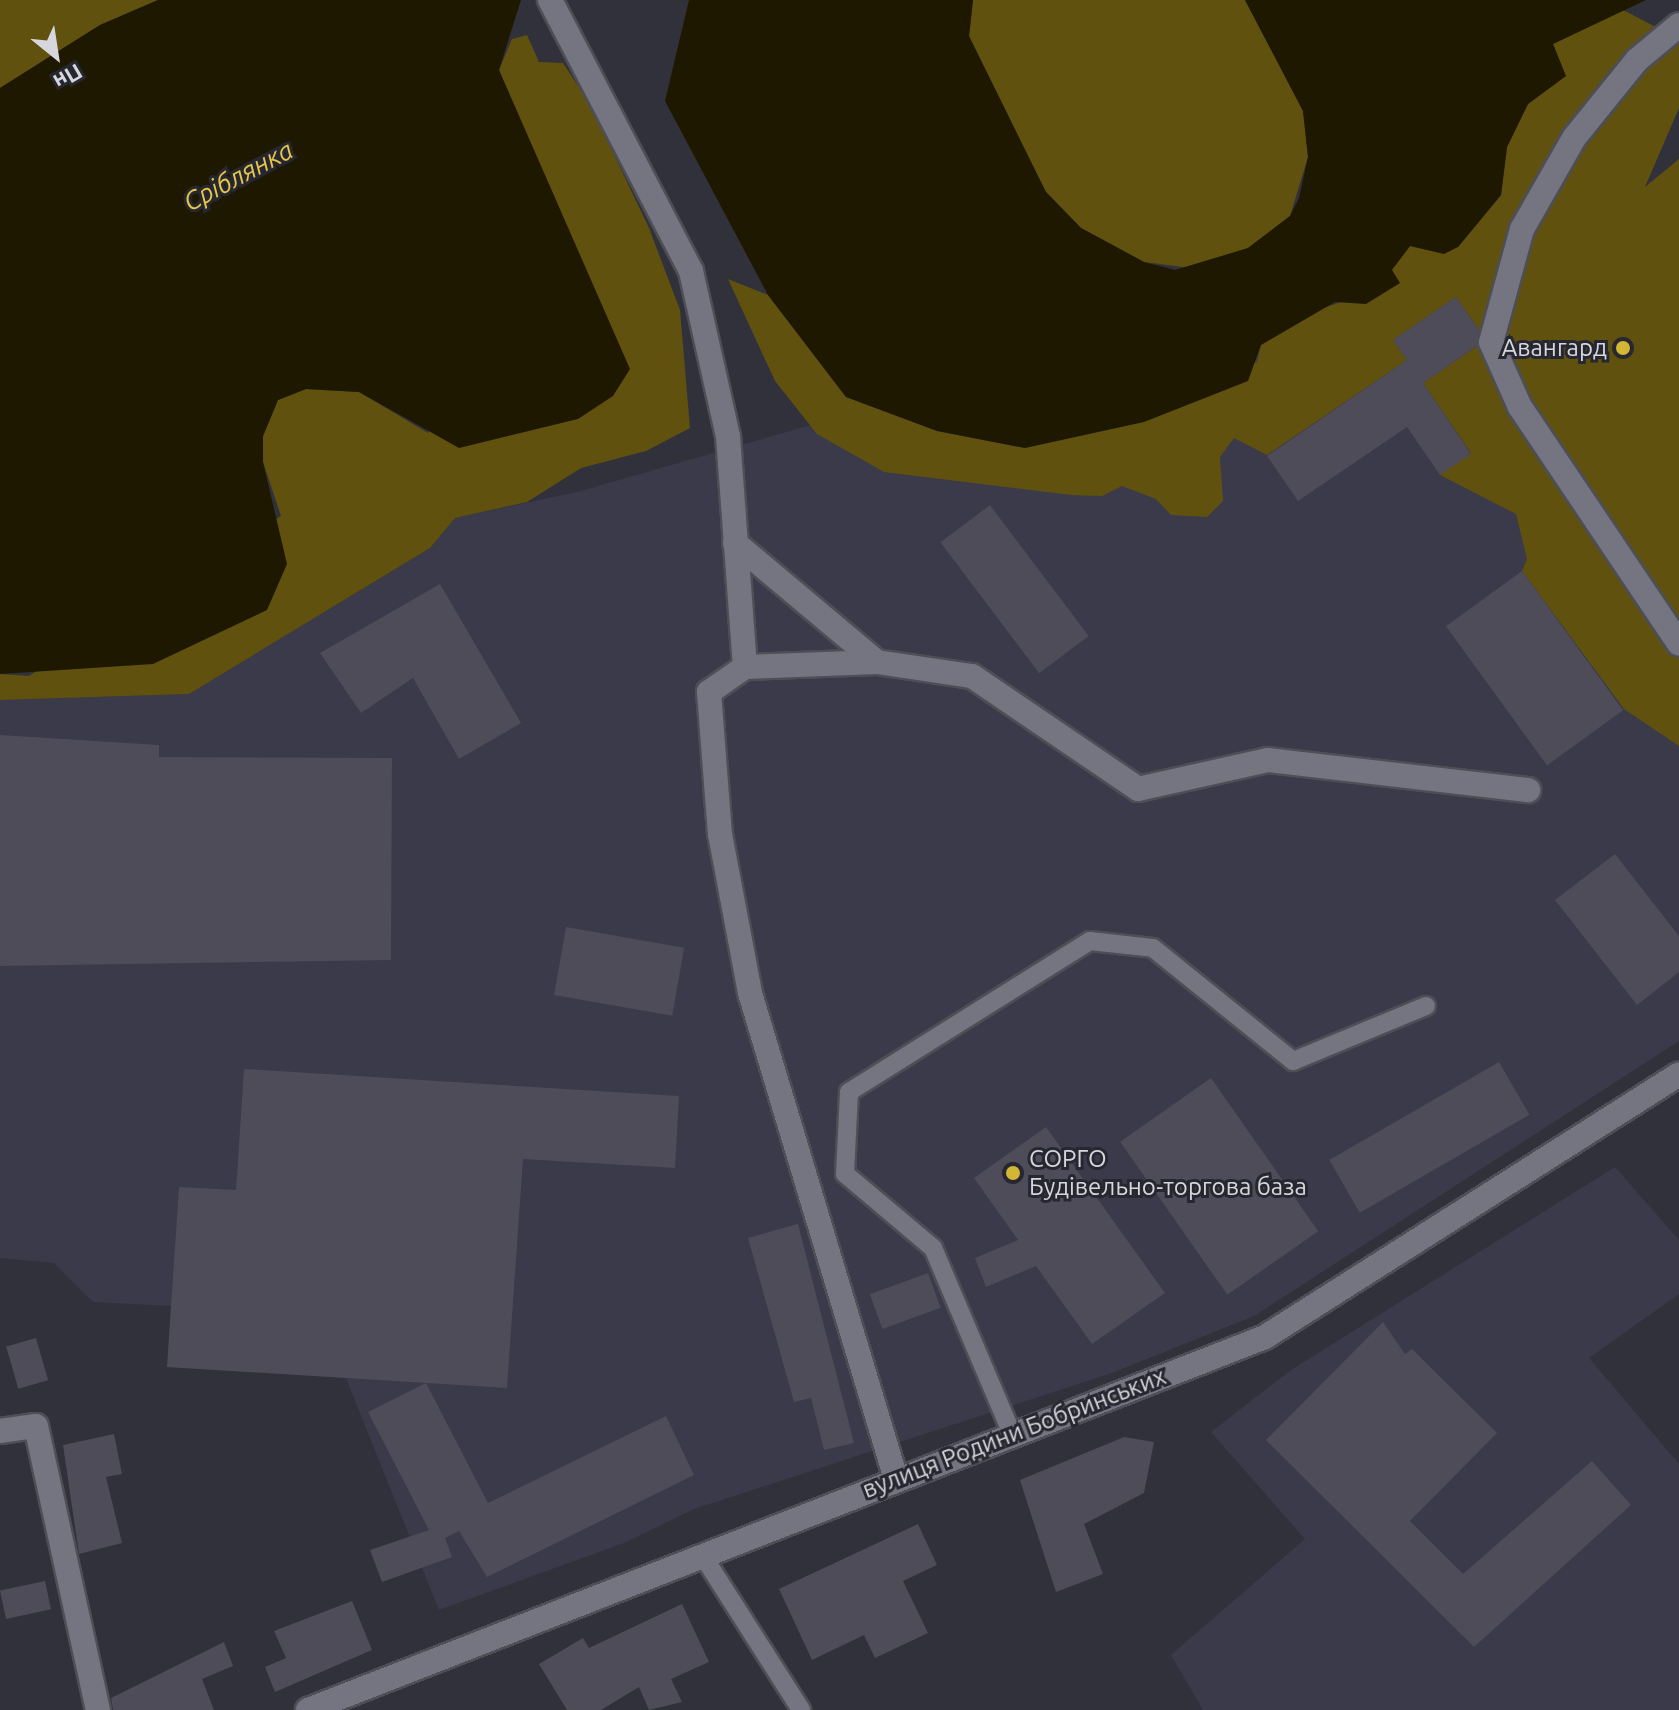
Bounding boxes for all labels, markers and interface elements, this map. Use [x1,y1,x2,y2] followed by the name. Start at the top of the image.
[16,16,96,96] north arrow
[50,59,87,95] text: Пн
[178,134,298,218] water label: Сріблянка
[1502,334,1607,362] place label: Авангард
[1614,339,1632,357] marker: Авангард
[1029,1145,1307,1201] place label: СОРГО Будівельно-торгова база
[1004,1164,1022,1182] marker: СОРГО Будівельно-торгова база
[858,1362,1170,1504] street label: вулиця Родини Бобринських

